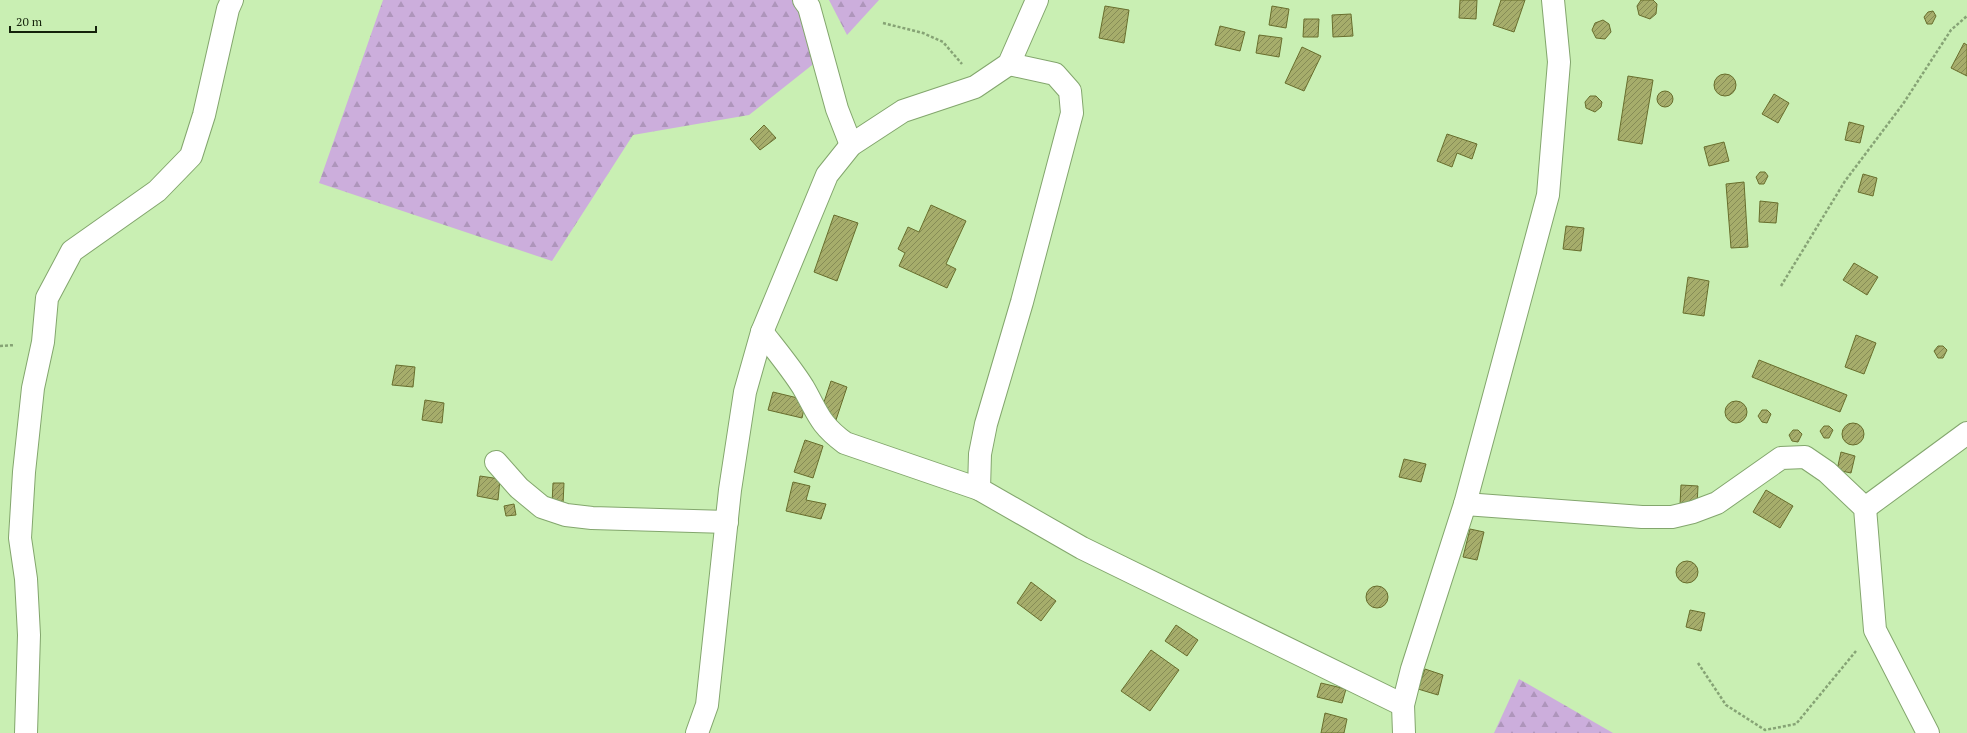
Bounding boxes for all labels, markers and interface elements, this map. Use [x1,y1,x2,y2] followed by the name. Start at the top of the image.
[10,8,96,34] scale bar
[16,14,43,29] text: 20 m

